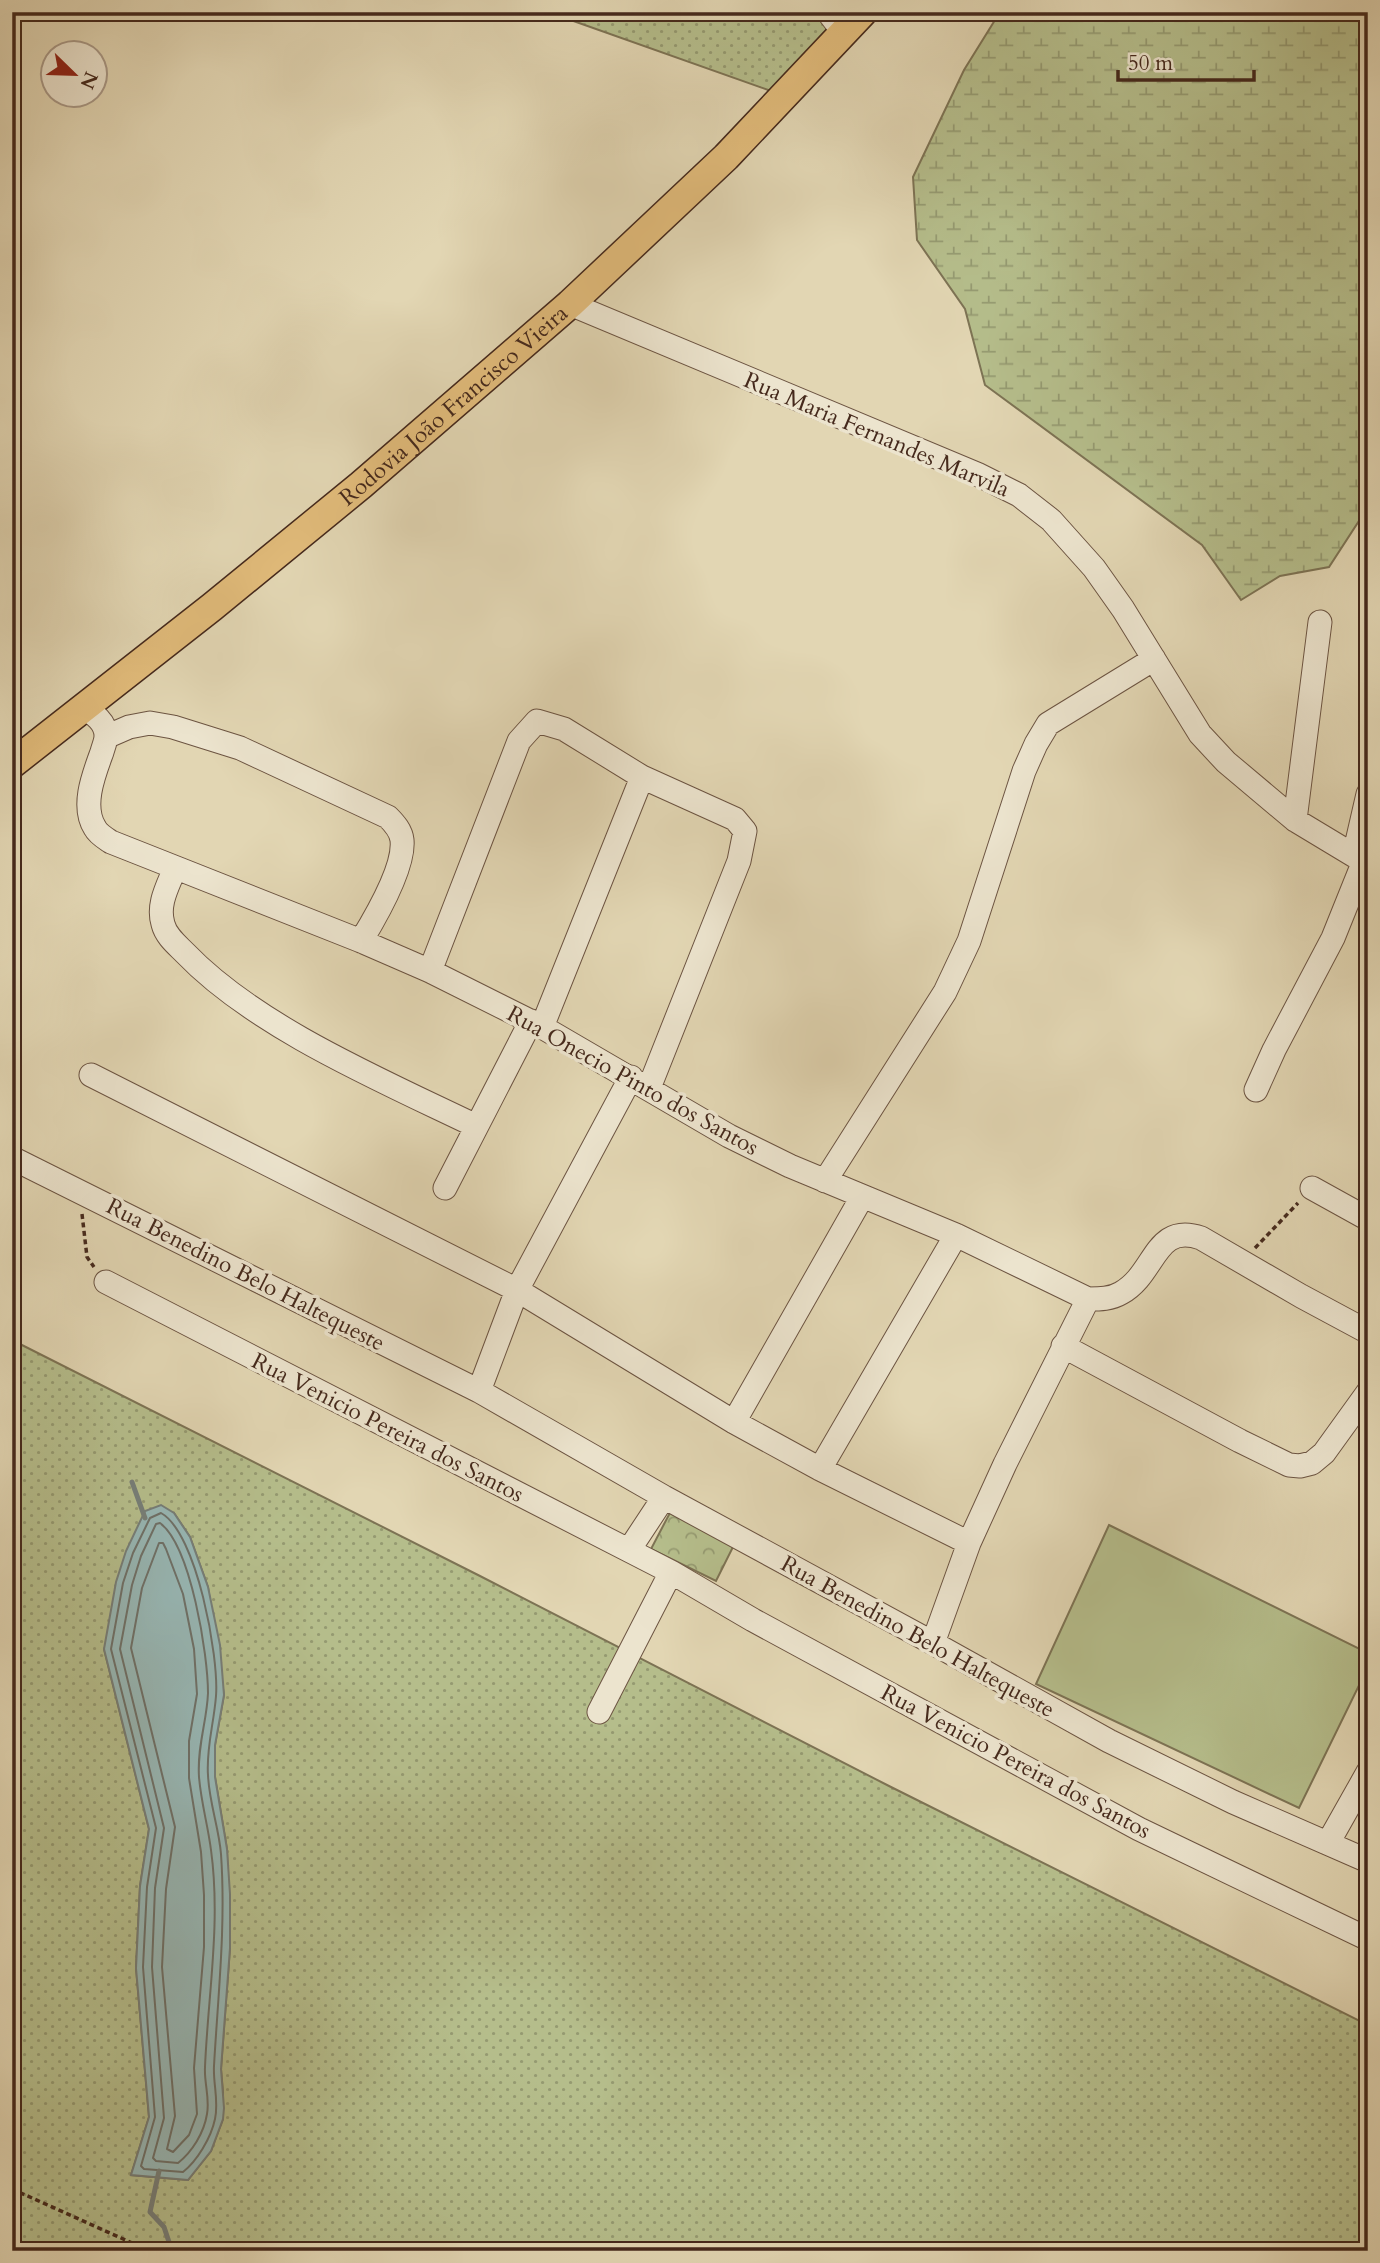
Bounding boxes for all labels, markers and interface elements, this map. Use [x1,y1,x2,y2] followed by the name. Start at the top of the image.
[38,38,108,108] north arrow
[1118,38,1254,82] scale bar
[1128,49,1173,78] text: 50 m
[73,68,104,93] text: N
[333,298,575,513] street label: Rodovia João Francisco Vieira
[739,364,1014,505] street label: Rua Maria Fernandes Marvila
[501,998,764,1163] street label: Rua Onecio Pinto dos Santos
[101,1191,390,1358] street label: Rua Benedino Belo Haltequeste
[246,1345,529,1510] street label: Rua Venicio Pereira dos Santos
[775,1548,1060,1725] street label: Rua Benedino Belo Haltequeste
[875,1677,1156,1846] street label: Rua Venicio Pereira dos Santos

